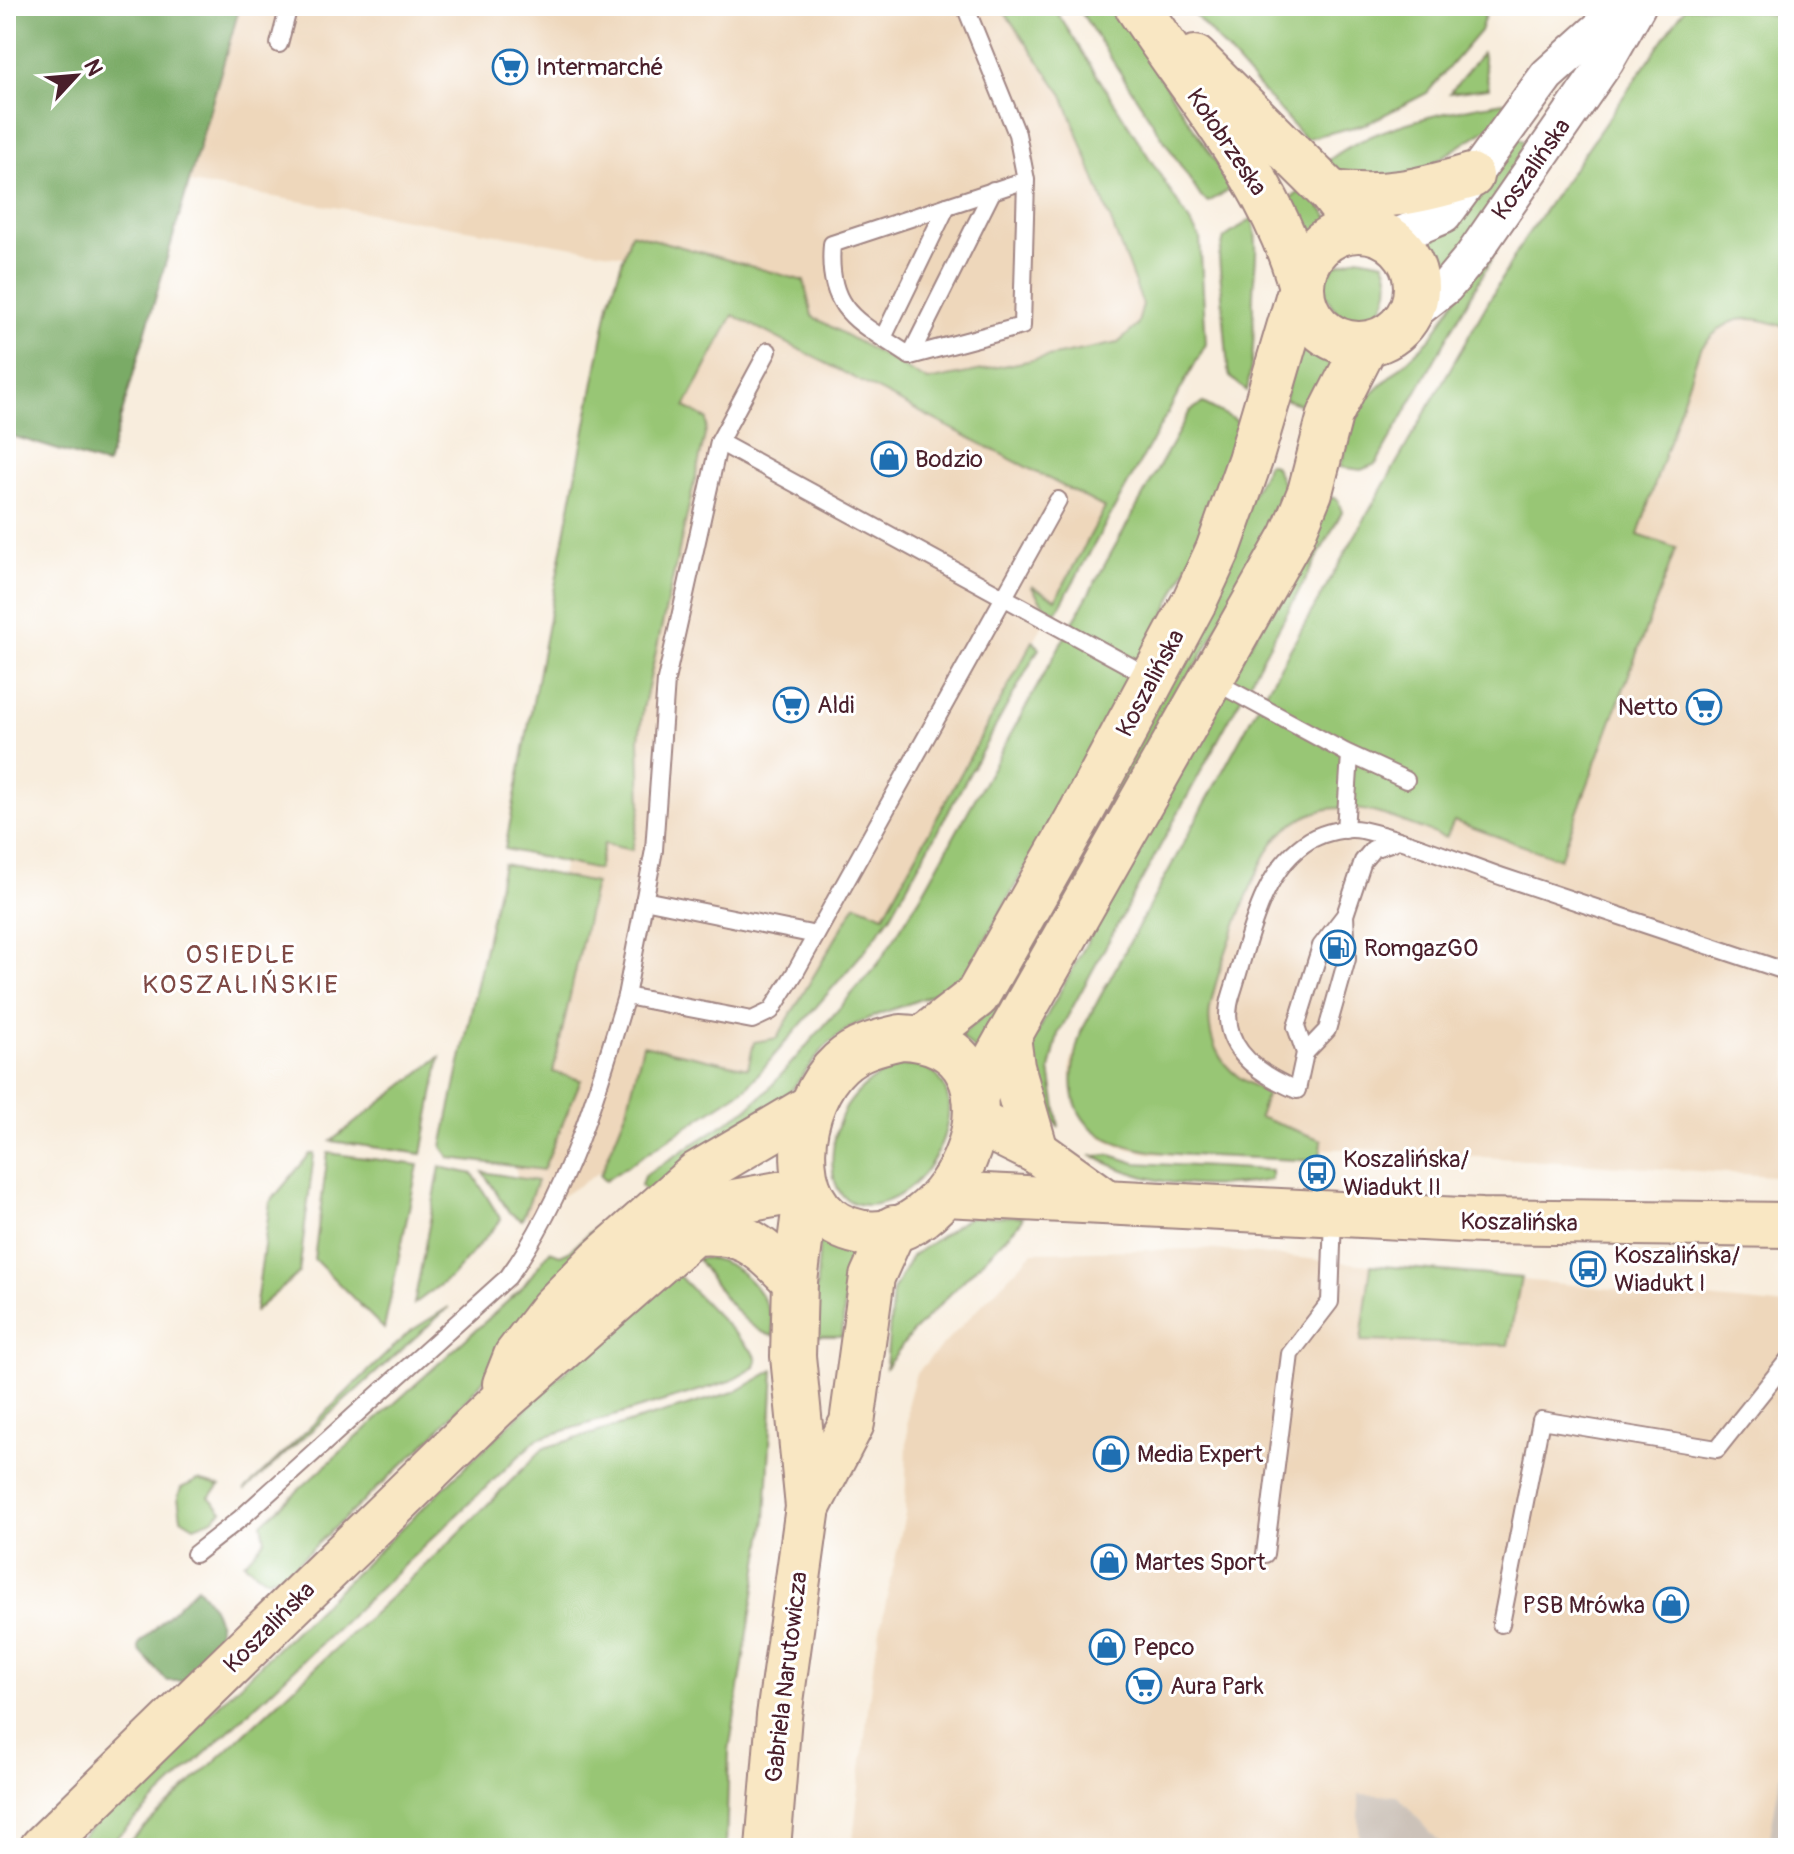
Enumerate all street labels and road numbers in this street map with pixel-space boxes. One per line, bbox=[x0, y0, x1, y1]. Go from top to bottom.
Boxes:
street label: Kołobrzeska bbox=[1180, 83, 1273, 201]
street label: Koszalińska bbox=[1486, 113, 1577, 226]
street label: Koszalińska bbox=[1110, 625, 1191, 742]
street label: Koszalińska bbox=[1460, 1207, 1578, 1238]
street label: Gabriela Narutowicza bbox=[759, 1570, 814, 1784]
street label: Koszalińska bbox=[218, 1576, 321, 1679]

